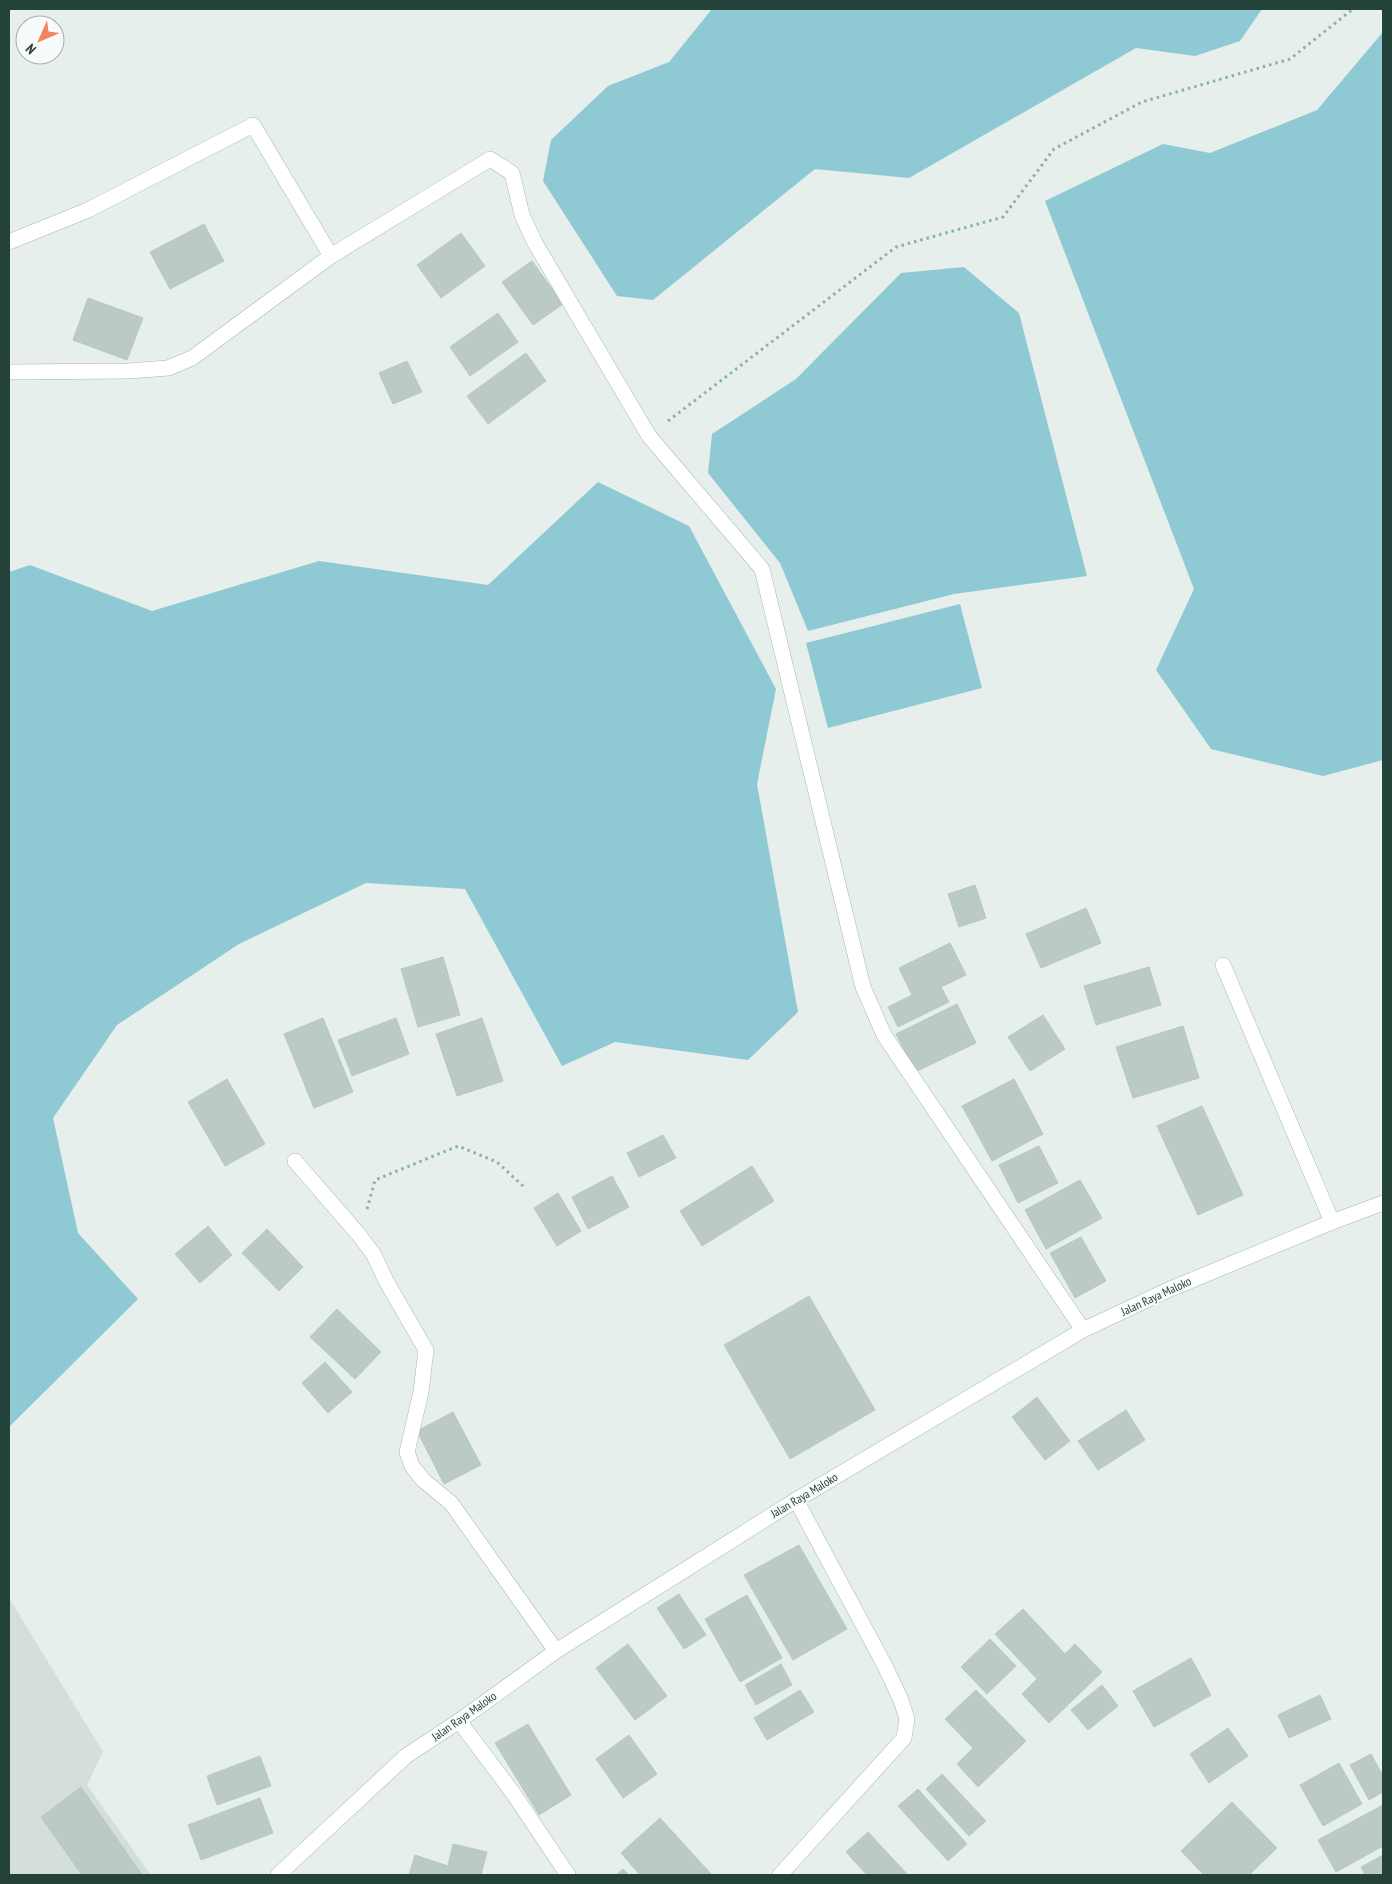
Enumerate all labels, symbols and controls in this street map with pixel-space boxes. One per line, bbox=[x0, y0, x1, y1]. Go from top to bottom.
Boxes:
north arrow bbox=[15, 15, 65, 65]
text: N bbox=[22, 40, 40, 58]
street label: Jalan Raya Maloko bbox=[1118, 1273, 1193, 1319]
street label: Jalan Raya Maloko bbox=[767, 1469, 840, 1521]
street label: Jalan Raya Maloko bbox=[428, 1688, 499, 1744]

